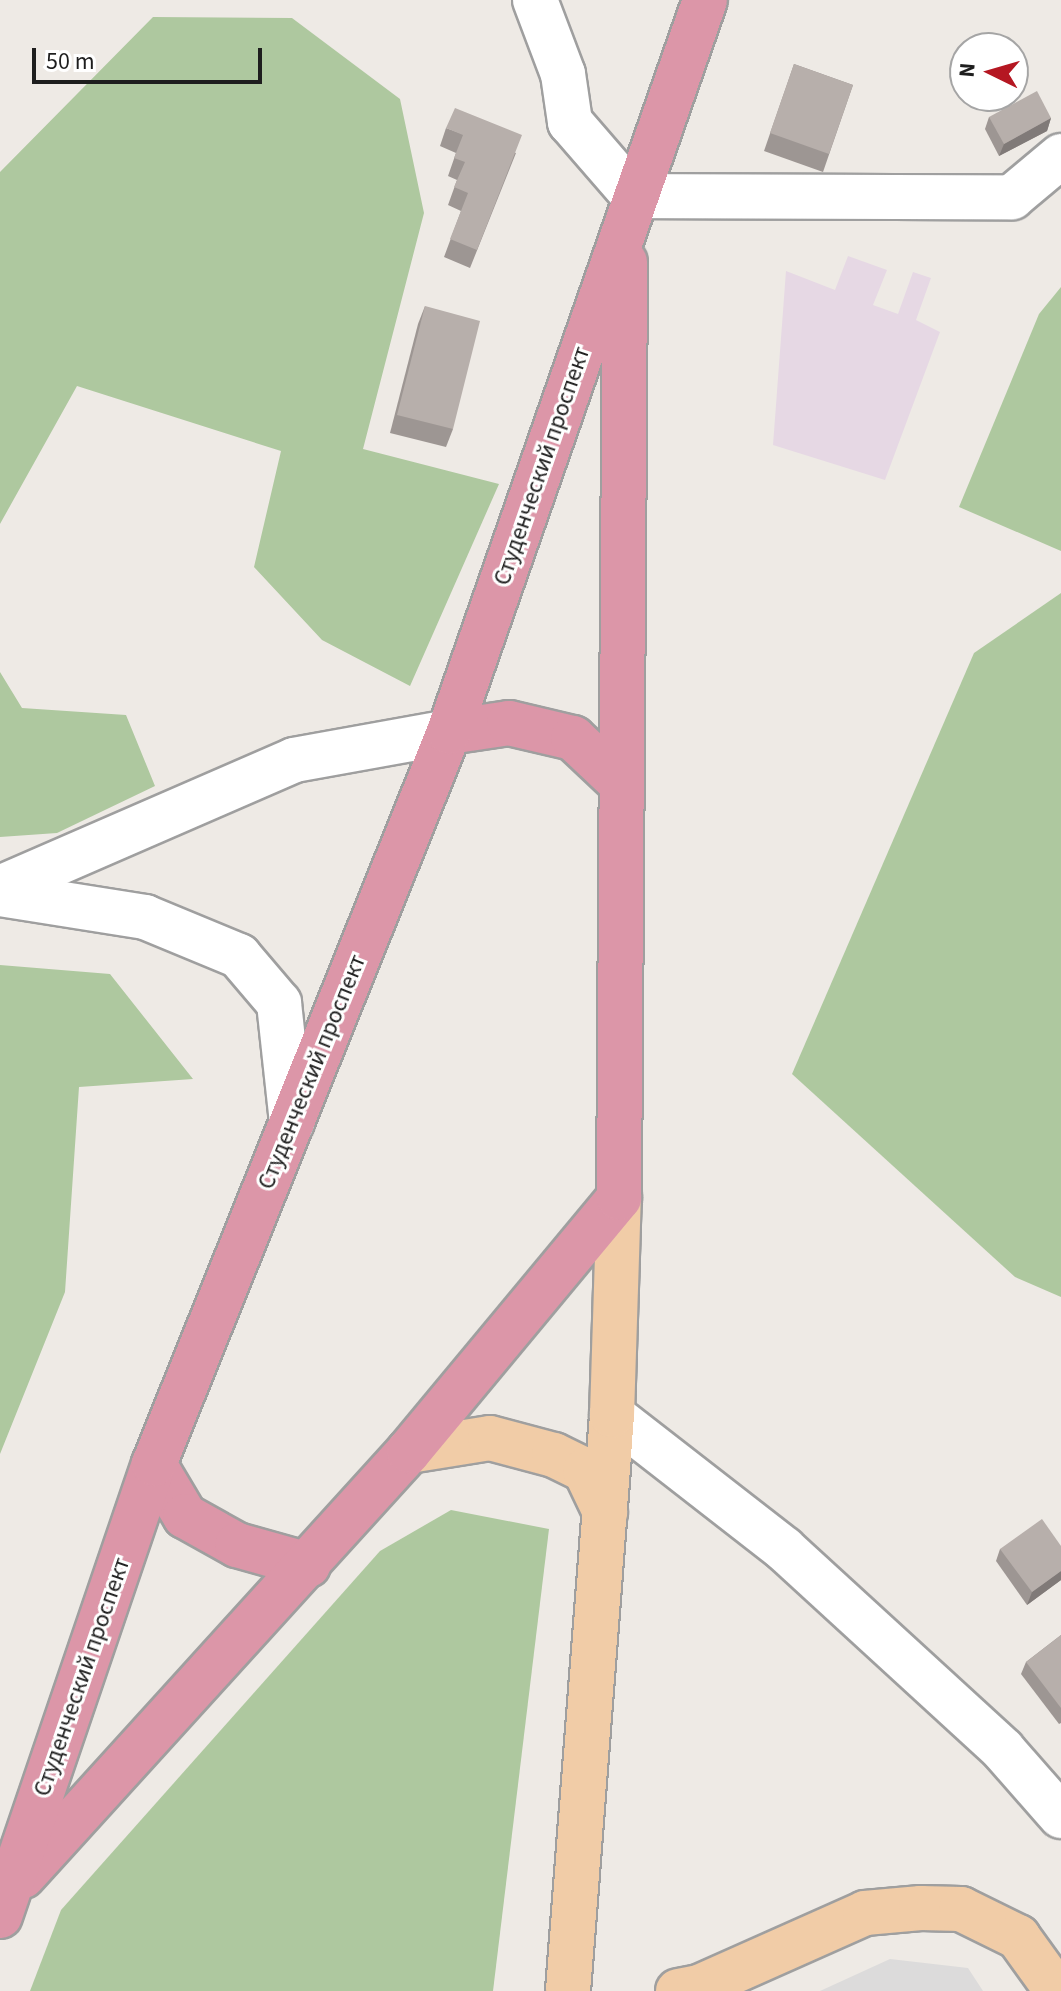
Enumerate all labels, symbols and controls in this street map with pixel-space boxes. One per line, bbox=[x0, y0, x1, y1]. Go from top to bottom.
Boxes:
scale bar bbox=[36, 32, 266, 82]
north arrow bbox=[949, 32, 1029, 112]
text: 50 m bbox=[46, 44, 95, 79]
text: N bbox=[951, 61, 984, 79]
street label: Студенческий проспект bbox=[488, 343, 596, 589]
street label: Студенческий проспект bbox=[252, 950, 372, 1194]
street label: Студенческий проспект bbox=[28, 1554, 136, 1800]

